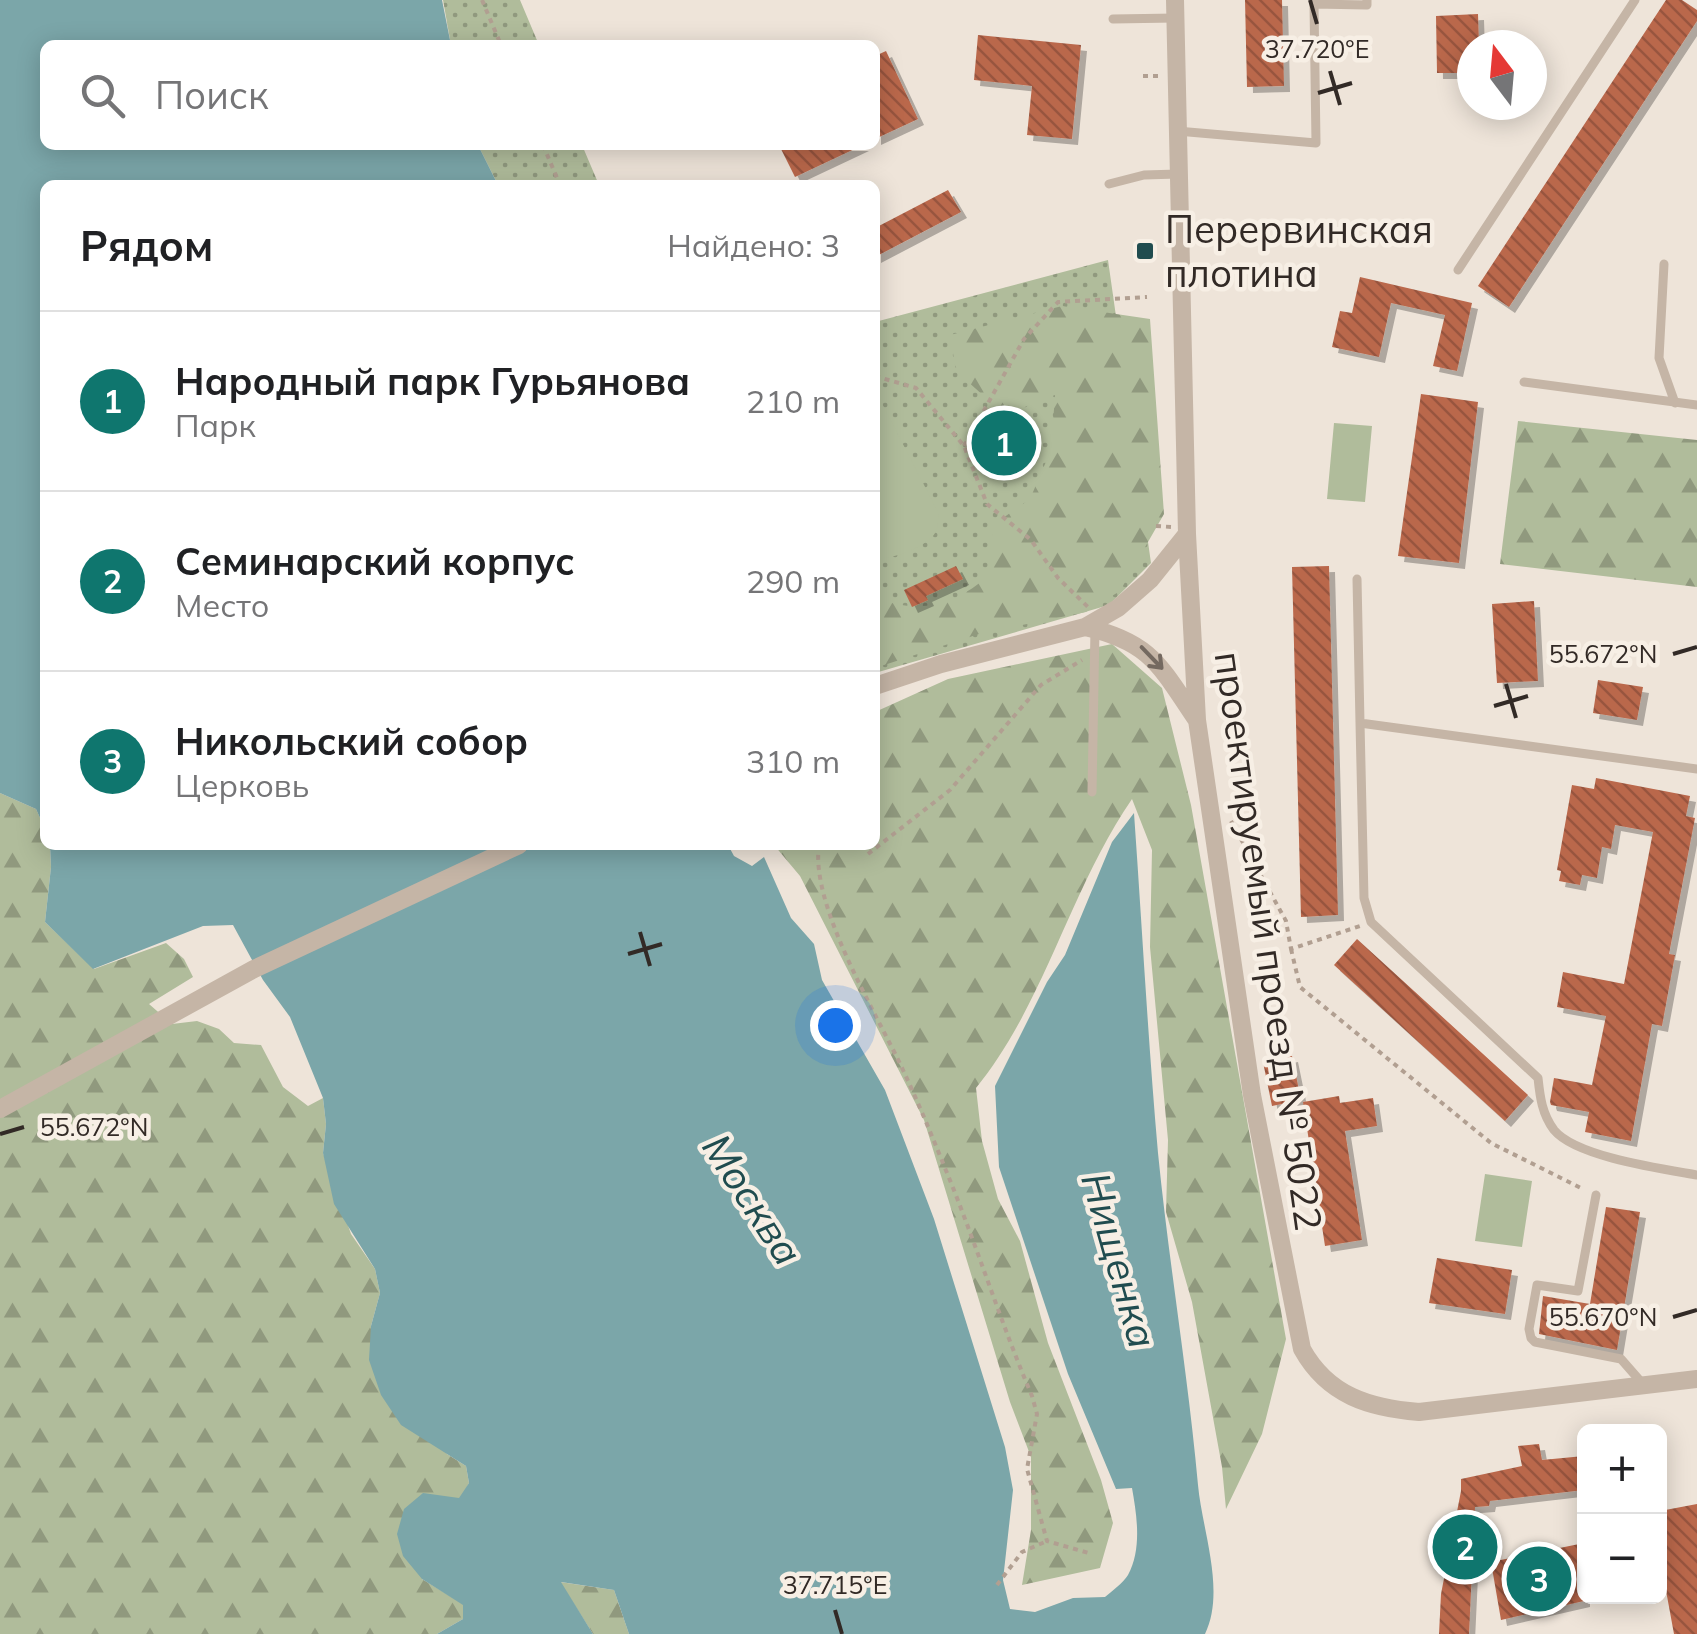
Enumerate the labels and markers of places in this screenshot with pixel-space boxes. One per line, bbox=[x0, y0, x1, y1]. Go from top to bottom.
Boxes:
place label: Перервинская плотина bbox=[1165, 205, 1433, 297]
marker: Перервинская плотина bbox=[1134, 240, 1156, 262]
pin: 1 bbox=[972, 406, 1036, 480]
pin: 2 bbox=[1432, 1510, 1498, 1584]
pin: 3 bbox=[1506, 1542, 1572, 1616]

